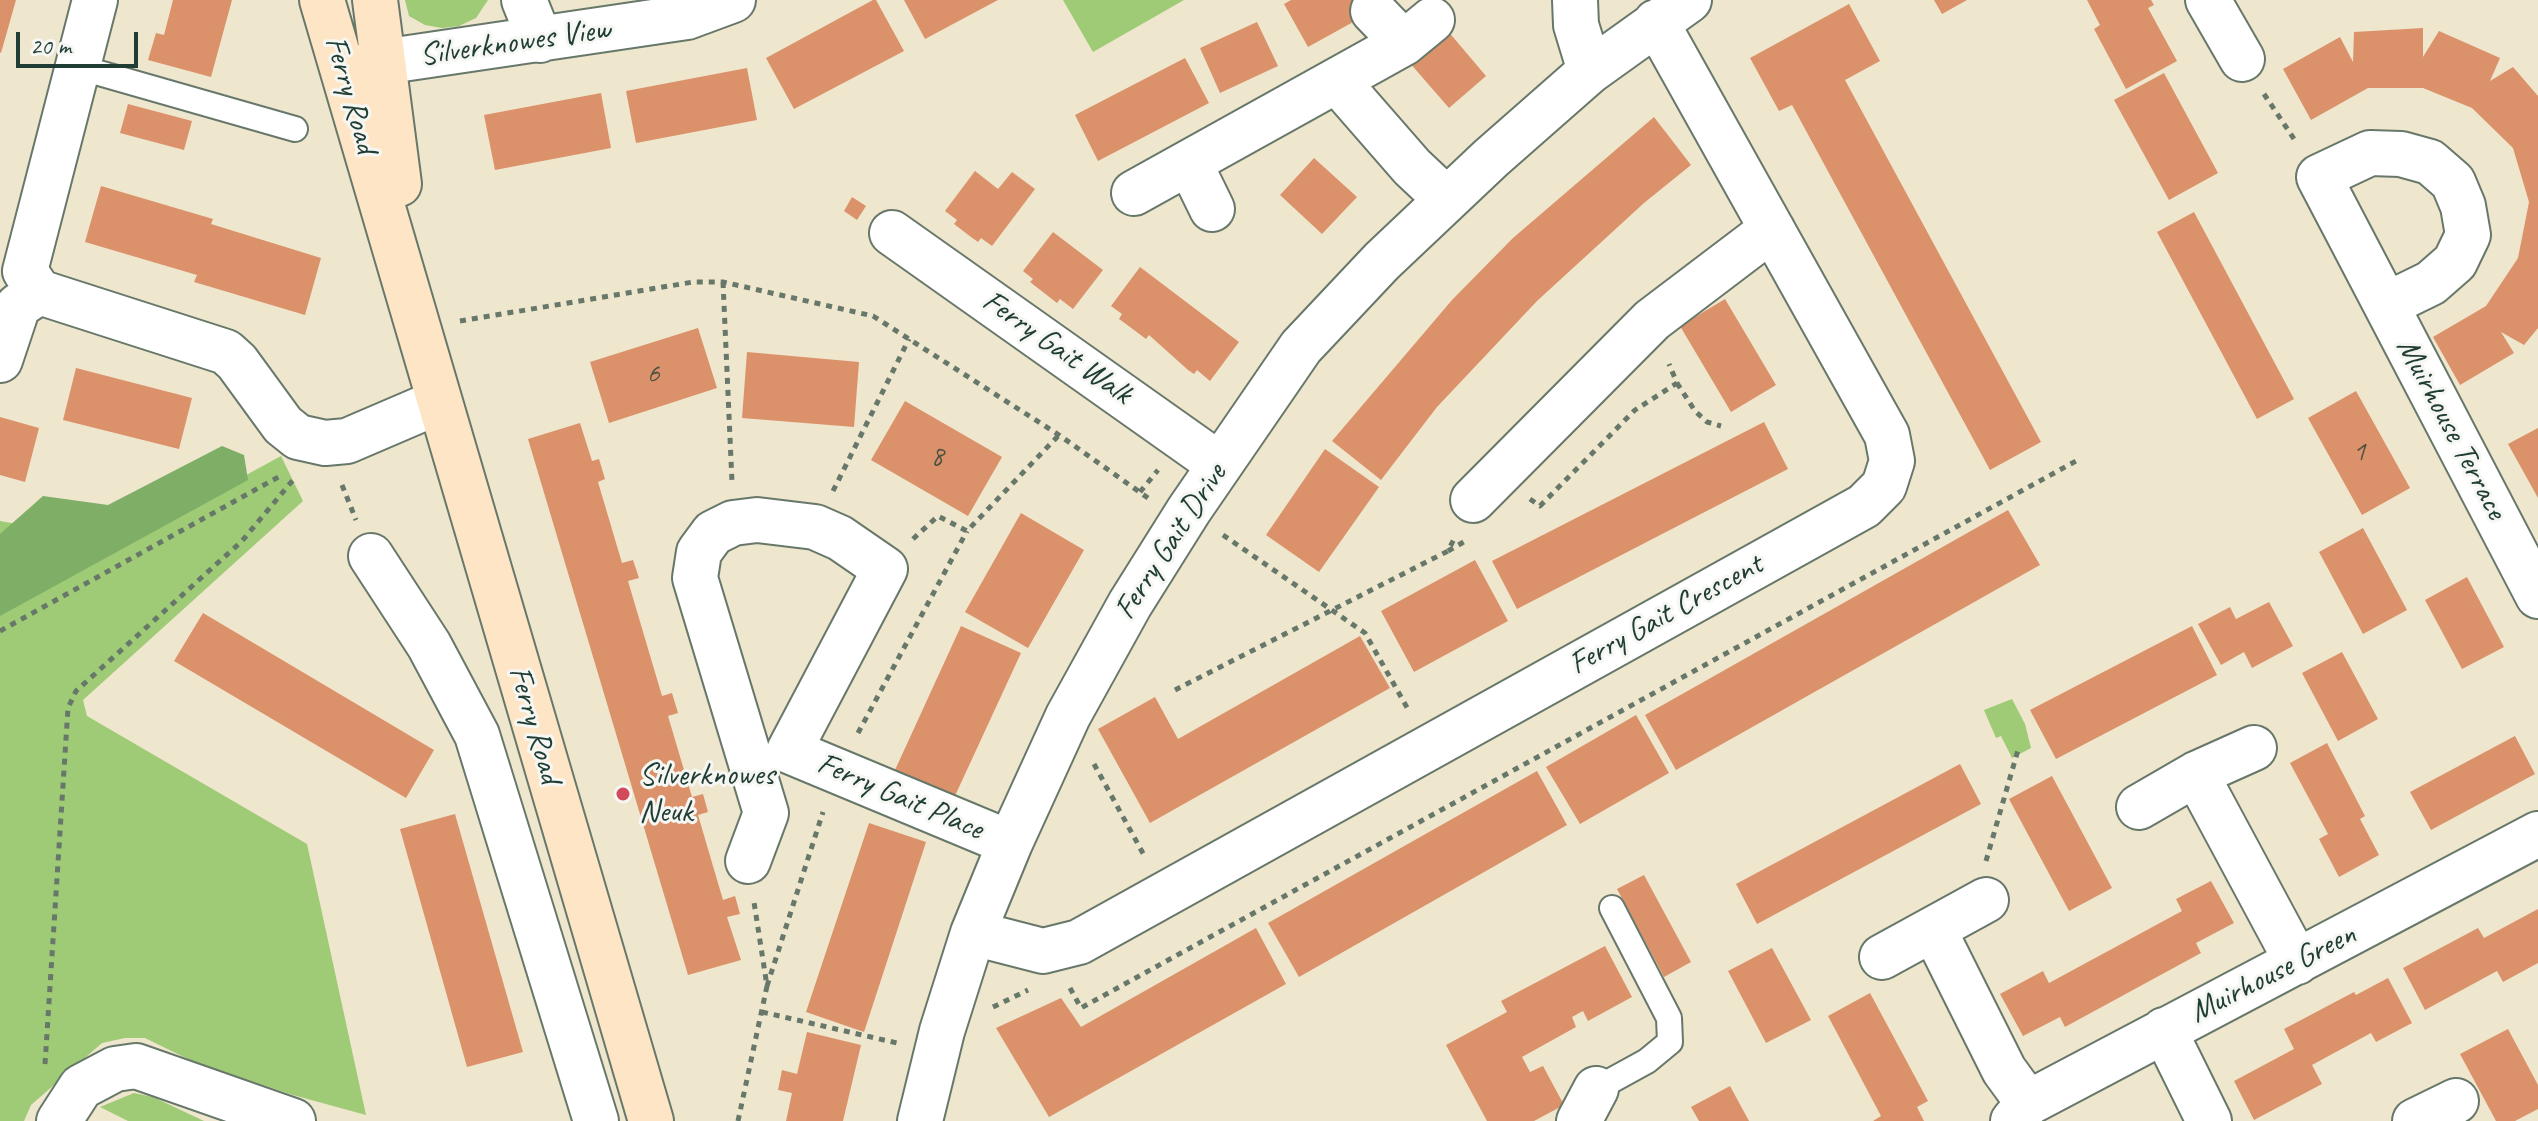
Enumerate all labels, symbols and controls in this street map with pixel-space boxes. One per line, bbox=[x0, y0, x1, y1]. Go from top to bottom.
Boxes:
street label: Silverknowes View bbox=[417, 11, 613, 75]
scale bar bbox=[20, 16, 142, 66]
text: 20 m bbox=[30, 31, 71, 61]
street label: Ferry Road bbox=[315, 32, 385, 158]
street label: Ferry Gait Walk bbox=[975, 282, 1139, 414]
street label: Muirhouse Terrace bbox=[2387, 332, 2515, 526]
house number: 6 bbox=[647, 358, 659, 392]
house number: 1 bbox=[2353, 436, 2365, 470]
house number: 8 bbox=[931, 441, 943, 475]
street label: Ferry Gait Drive bbox=[1107, 457, 1235, 627]
street label: Ferry Gait Crescent bbox=[1563, 546, 1769, 684]
street label: Ferry Road bbox=[499, 662, 569, 788]
street label: Ferry Gait Place bbox=[811, 745, 989, 849]
place label: Silverknowes Neuk bbox=[639, 757, 774, 832]
marker: Silverknowes Neuk bbox=[614, 785, 632, 803]
street label: Muirhouse Green bbox=[2184, 916, 2362, 1032]

